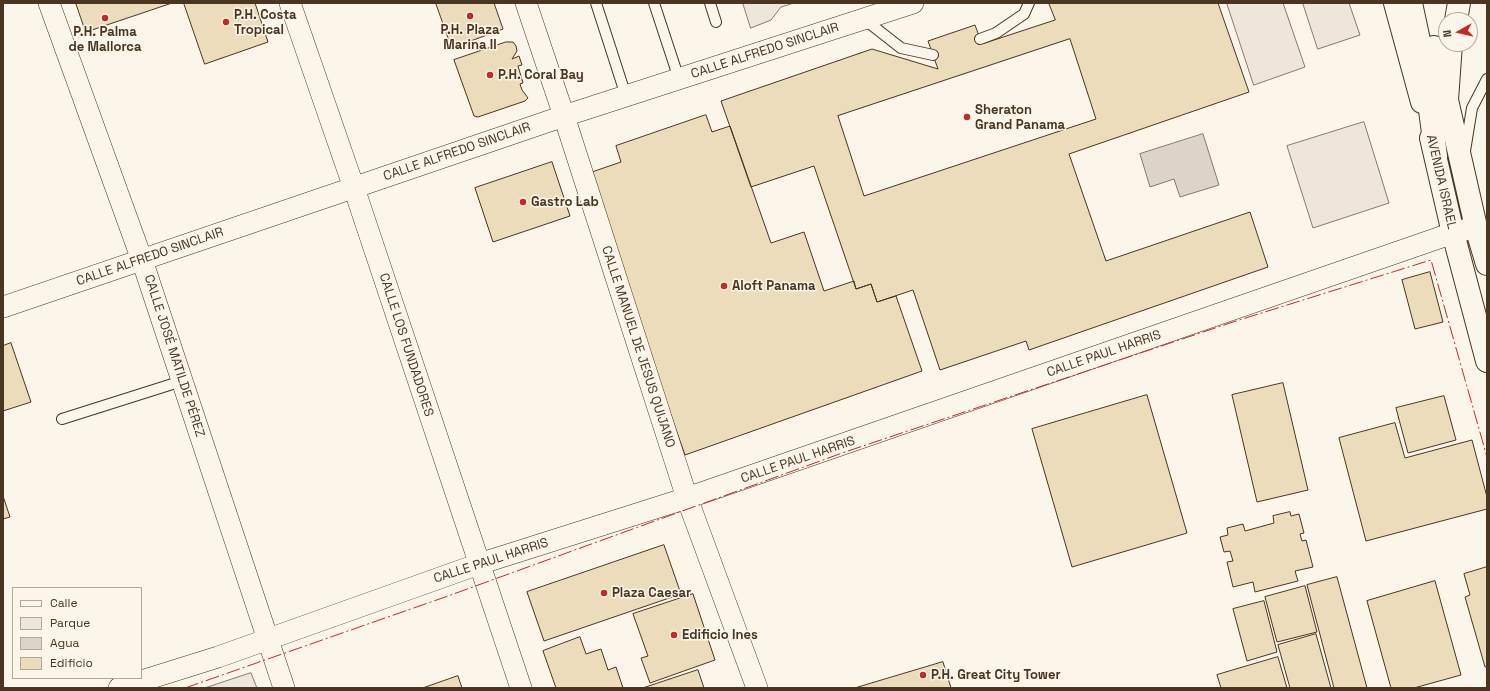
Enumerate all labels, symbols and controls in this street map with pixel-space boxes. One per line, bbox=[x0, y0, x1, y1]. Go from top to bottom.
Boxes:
place label: P.H. Costa Tropical bbox=[234, 7, 297, 38]
marker: P.H. Plaza Marina II bbox=[465, 11, 475, 21]
north arrow bbox=[1438, 12, 1478, 52]
marker: P.H. Palma de Mallorca bbox=[100, 13, 110, 23]
marker: P.H. Costa Tropical bbox=[221, 17, 231, 27]
street label: CALLE ALFREDO SINCLAIR bbox=[689, 20, 841, 82]
place label: P.H. Plaza Marina II bbox=[440, 22, 500, 53]
place label: P.H. Palma de Mallorca bbox=[69, 24, 141, 55]
text: N bbox=[1440, 29, 1455, 38]
place label: P.H. Coral Bay bbox=[498, 67, 584, 83]
marker: P.H. Coral Bay bbox=[485, 70, 495, 80]
place label: Sheraton Grand Panama bbox=[975, 102, 1065, 133]
marker: Sheraton Grand Panama bbox=[962, 112, 972, 122]
street label: CALLE ALFREDO SINCLAIR bbox=[381, 119, 533, 185]
street label: AVENIDA ISRAEL bbox=[1423, 133, 1459, 231]
place label: Gastro Lab bbox=[531, 194, 599, 210]
marker: Gastro Lab bbox=[518, 197, 528, 207]
street label: CALLE ALFREDO SINCLAIR bbox=[74, 224, 226, 290]
street label: CALLE MANUEL DE JESUS QUIJANO bbox=[598, 244, 678, 450]
street label: CALLE LOS FUNDADORES bbox=[375, 271, 437, 419]
street label: CALLE JOSÉ MATILDE PÉREZ bbox=[140, 273, 208, 439]
place label: Aloft Panama bbox=[732, 278, 816, 294]
marker: Aloft Panama bbox=[719, 281, 729, 291]
street label: CALLE PAUL HARRIS bbox=[1045, 327, 1163, 381]
street label: CALLE PAUL HARRIS bbox=[739, 433, 857, 487]
street label: CALLE PAUL HARRIS bbox=[432, 535, 550, 587]
place label: Plaza Caesar bbox=[612, 585, 691, 601]
legend bbox=[12, 587, 142, 679]
marker: Plaza Caesar bbox=[599, 588, 609, 598]
text: Calle bbox=[50, 595, 78, 611]
text: Parque bbox=[50, 615, 90, 631]
place label: Edificio Ines bbox=[682, 627, 758, 643]
marker: Edificio Ines bbox=[669, 630, 679, 640]
text: Agua bbox=[50, 635, 80, 651]
text: Edificio bbox=[50, 655, 93, 671]
place label: P.H. Great City Tower bbox=[931, 667, 1061, 683]
marker: P.H. Great City Tower bbox=[918, 670, 928, 680]

